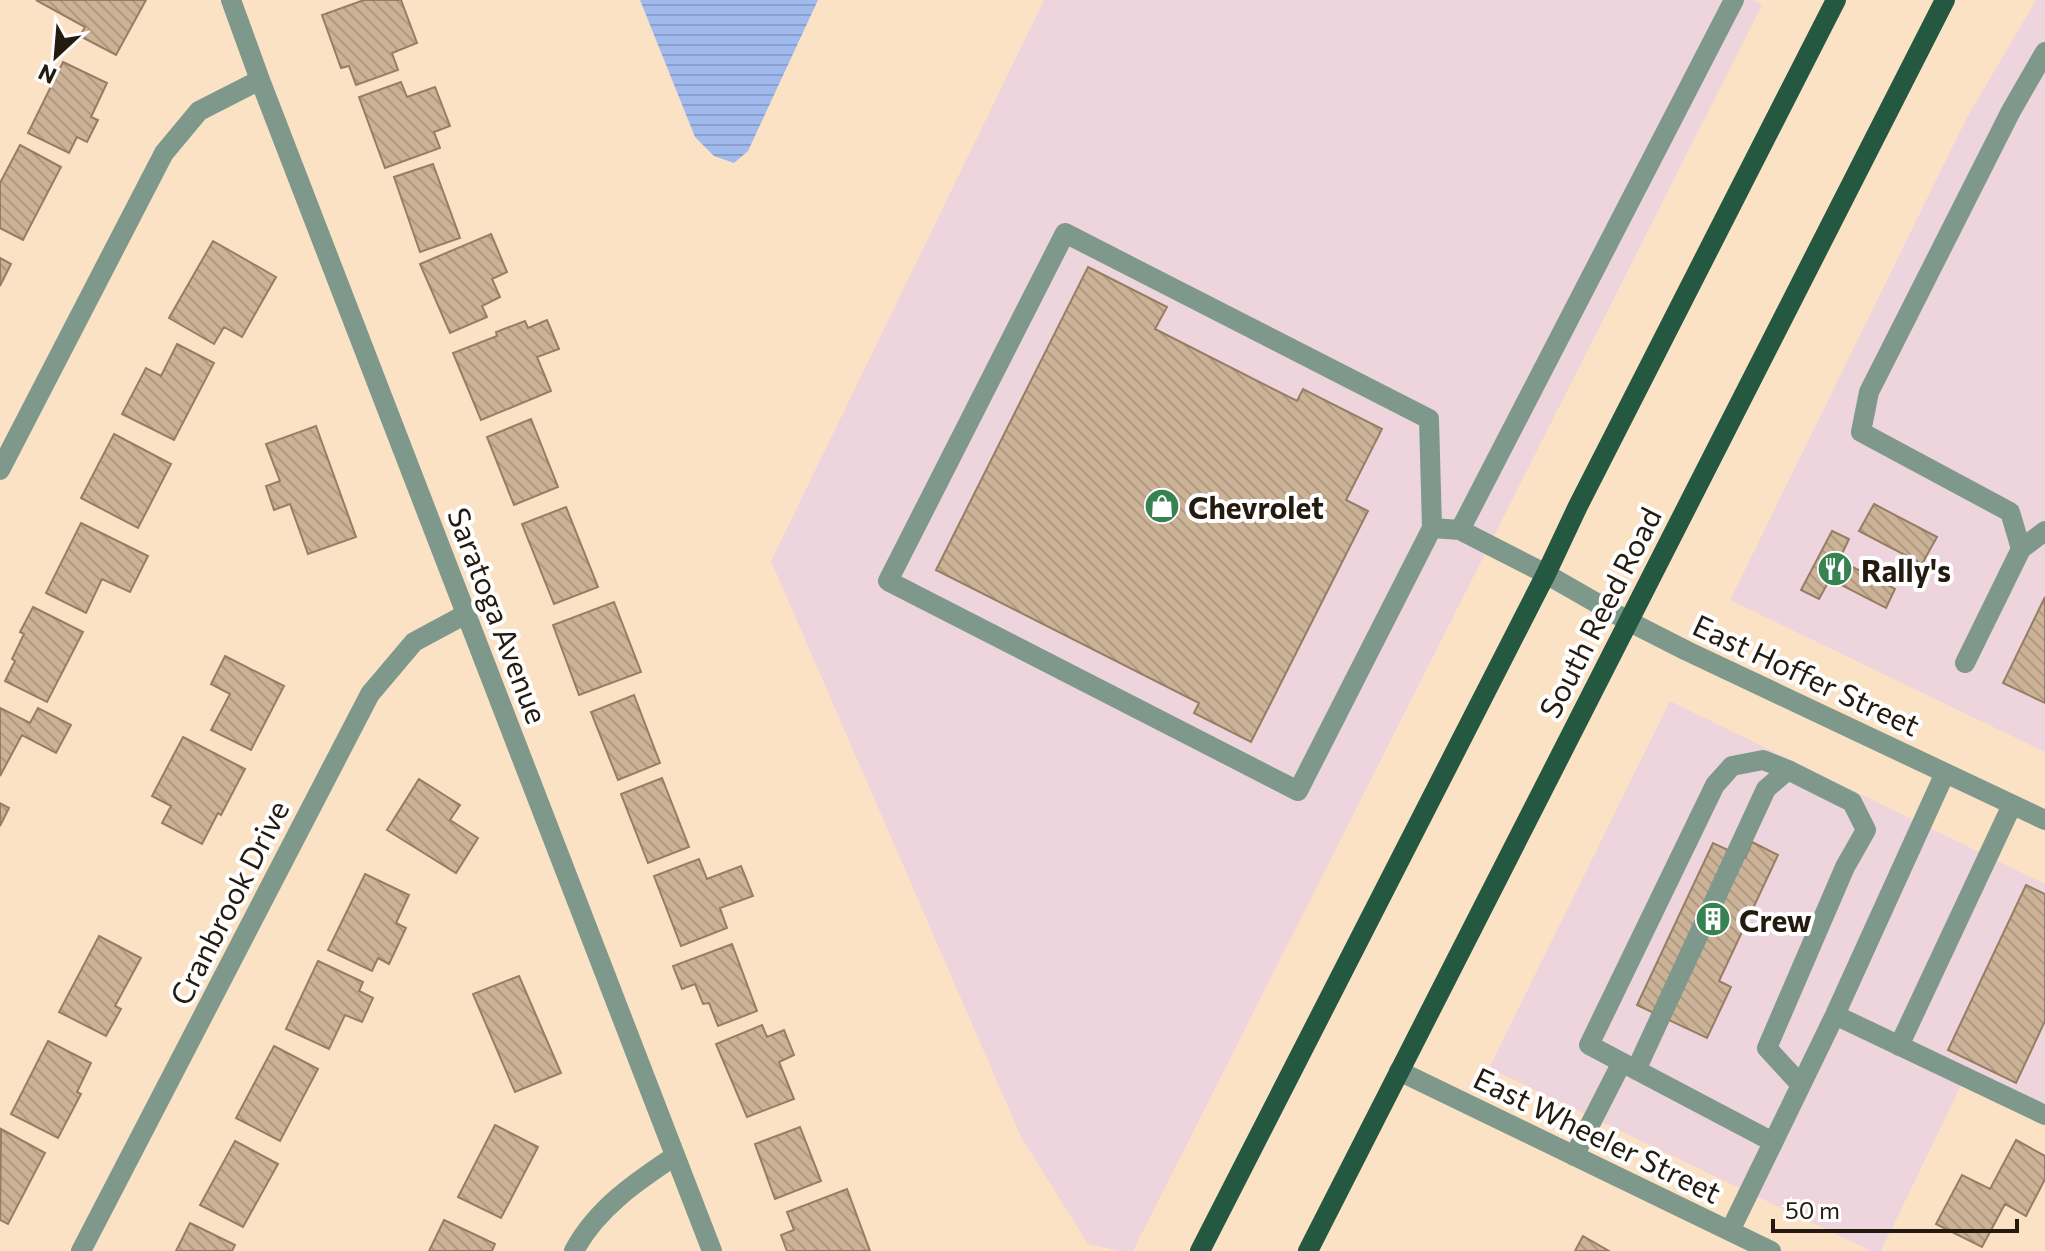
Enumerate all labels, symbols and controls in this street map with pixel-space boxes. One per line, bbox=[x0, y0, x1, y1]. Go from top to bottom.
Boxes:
north arrow bbox=[16, 16, 96, 96]
text: N bbox=[34, 59, 60, 90]
shop icon: Chevrolet bbox=[1143, 487, 1181, 525]
place label: Chevrolet bbox=[1188, 488, 1324, 525]
street label: South Reed Road bbox=[1530, 501, 1668, 723]
street label: Saratoga Avenue bbox=[441, 502, 557, 728]
restaurant icon: Rally's bbox=[1816, 550, 1854, 588]
place label: Rally's bbox=[1861, 551, 1951, 588]
street label: East Hoffer Street bbox=[1688, 605, 1926, 743]
street label: Cranbrook Drive bbox=[161, 794, 295, 1010]
building icon: Crew bbox=[1694, 900, 1732, 938]
place label: Crew bbox=[1739, 901, 1812, 938]
street label: East Wheeler Street bbox=[1468, 1058, 1728, 1210]
scale bar bbox=[1773, 1183, 2017, 1233]
text: 50 m bbox=[1785, 1195, 1840, 1224]

